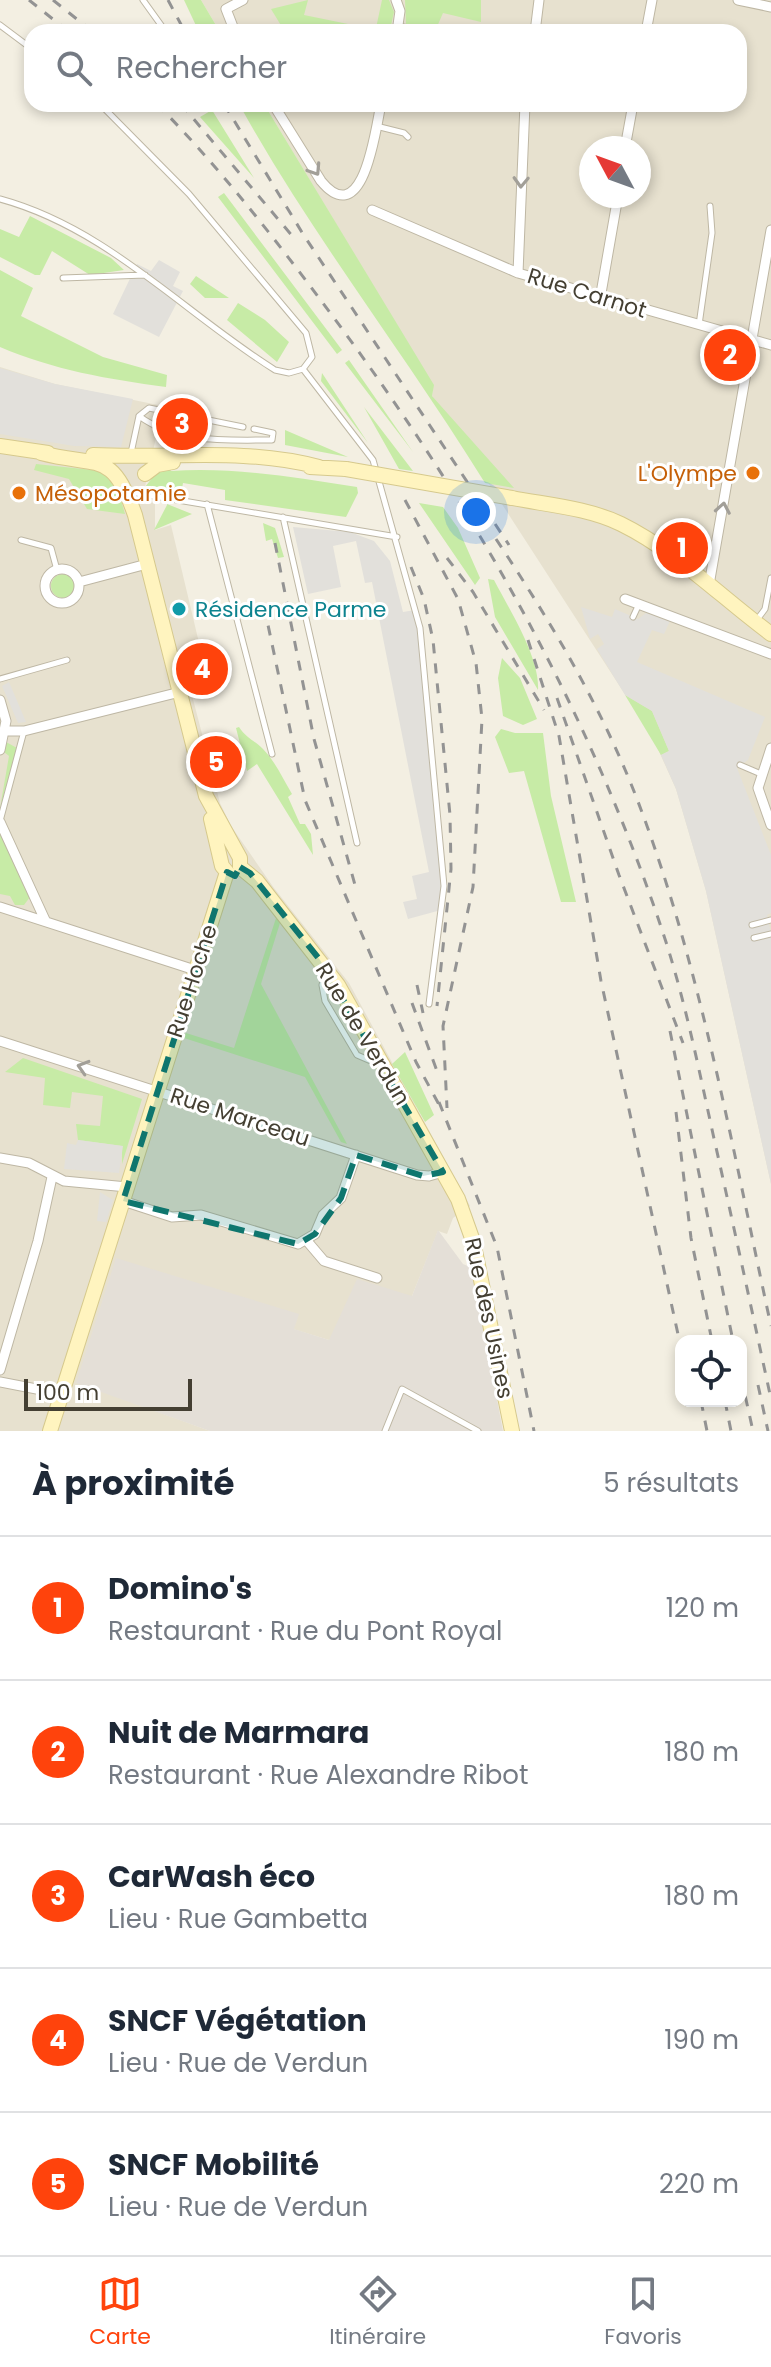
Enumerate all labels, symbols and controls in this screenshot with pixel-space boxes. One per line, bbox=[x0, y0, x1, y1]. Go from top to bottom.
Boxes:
search box bbox=[24, 24, 747, 112]
icon: search bbox=[52, 46, 96, 90]
text: Rechercher bbox=[116, 46, 287, 89]
north arrow bbox=[579, 136, 651, 208]
one-way arrow bbox=[305, 161, 320, 176]
one-way arrow bbox=[513, 176, 530, 189]
street label: Rue Carnot bbox=[524, 260, 650, 326]
pin: 2 bbox=[704, 325, 756, 385]
pin: 3 bbox=[156, 394, 208, 454]
place label: L'Olympe bbox=[638, 458, 737, 489]
marker: L'Olympe bbox=[744, 464, 762, 482]
place label: Mésopotamie bbox=[35, 478, 187, 509]
marker: Mésopotamie bbox=[10, 484, 28, 502]
your location bbox=[456, 492, 496, 532]
one-way arrow bbox=[713, 502, 730, 515]
pin: 1 bbox=[656, 518, 708, 578]
place label: Résidence Parme bbox=[195, 594, 387, 625]
marker: Résidence Parme bbox=[170, 600, 188, 618]
pin: 4 bbox=[176, 639, 228, 699]
pin: 5 bbox=[190, 732, 242, 792]
street label: Rue Hoche bbox=[159, 920, 225, 1042]
street label: Rue de Verdun bbox=[308, 957, 418, 1111]
one-way arrow bbox=[76, 1060, 90, 1076]
street label: Rue Marceau bbox=[166, 1080, 314, 1154]
street label: Rue des Usines bbox=[457, 1235, 521, 1401]
map controls bbox=[675, 1335, 747, 1407]
button: locate bbox=[675, 1335, 747, 1407]
scale bar bbox=[24, 1375, 192, 1411]
text: 100 m bbox=[36, 1377, 99, 1408]
text: À proximité bbox=[32, 1459, 234, 1507]
text: 5 résultats bbox=[603, 1465, 739, 1501]
text: Domino's bbox=[108, 1567, 252, 1610]
text: 1 bbox=[53, 1590, 63, 1626]
text: 120 m bbox=[666, 1590, 739, 1626]
text: Restaurant · Rue du Pont Royal bbox=[108, 1613, 502, 1649]
text: Nuit de Marmara bbox=[108, 1711, 369, 1754]
text: 2 bbox=[51, 1734, 65, 1770]
text: 180 m bbox=[664, 1734, 739, 1770]
text: Restaurant · Rue Alexandre Ribot bbox=[108, 1757, 528, 1793]
text: CarWash éco bbox=[108, 1855, 315, 1898]
text: 3 bbox=[50, 1878, 66, 1914]
text: 180 m bbox=[664, 1878, 739, 1914]
text: Lieu · Rue Gambetta bbox=[108, 1901, 368, 1937]
text: SNCF Végétation bbox=[108, 1999, 367, 2042]
text: 4 bbox=[49, 2022, 67, 2058]
text: 190 m bbox=[664, 2022, 739, 2058]
text: Lieu · Rue de Verdun bbox=[108, 2045, 368, 2081]
text: SNCF Mobilité bbox=[108, 2143, 319, 2186]
text: 5 bbox=[50, 2166, 66, 2202]
text: 220 m bbox=[659, 2166, 739, 2202]
text: Lieu · Rue de Verdun bbox=[108, 2189, 368, 2225]
tab: Carte bbox=[89, 2272, 151, 2353]
tab: Itinéraire bbox=[329, 2272, 426, 2353]
tab: Favoris bbox=[604, 2272, 682, 2353]

